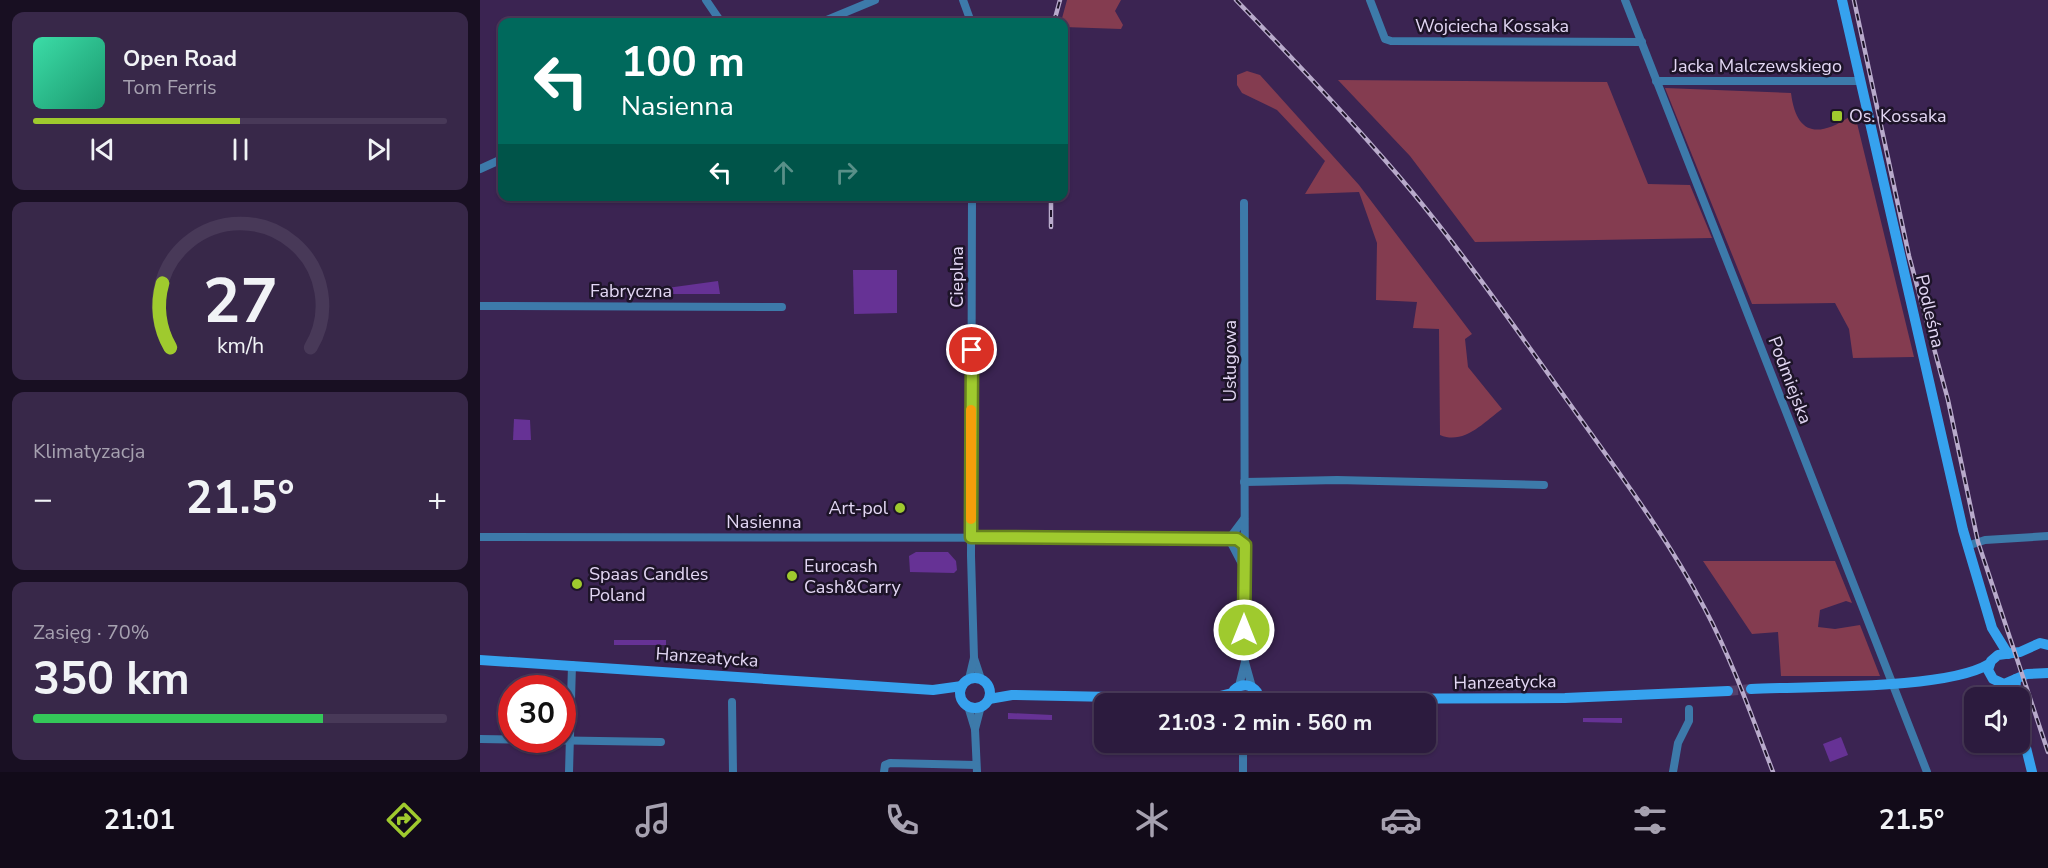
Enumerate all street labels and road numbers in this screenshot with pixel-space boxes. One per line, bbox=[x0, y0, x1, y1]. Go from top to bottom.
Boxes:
street label: Wojciecha Kossaka bbox=[1415, 14, 1569, 38]
street label: Jacka Malczewskiego bbox=[1671, 54, 1842, 78]
street label: Cieplna bbox=[945, 246, 969, 308]
street label: Podleśna bbox=[1910, 272, 1950, 350]
street label: Fabryczna bbox=[590, 279, 672, 303]
street label: Usługowa bbox=[1218, 320, 1242, 402]
street label: Podmiejska bbox=[1762, 333, 1818, 427]
street label: Nasienna bbox=[726, 510, 802, 534]
street label: Hanzeatycka bbox=[655, 641, 759, 673]
street label: Hanzeatycka bbox=[1453, 669, 1557, 695]

